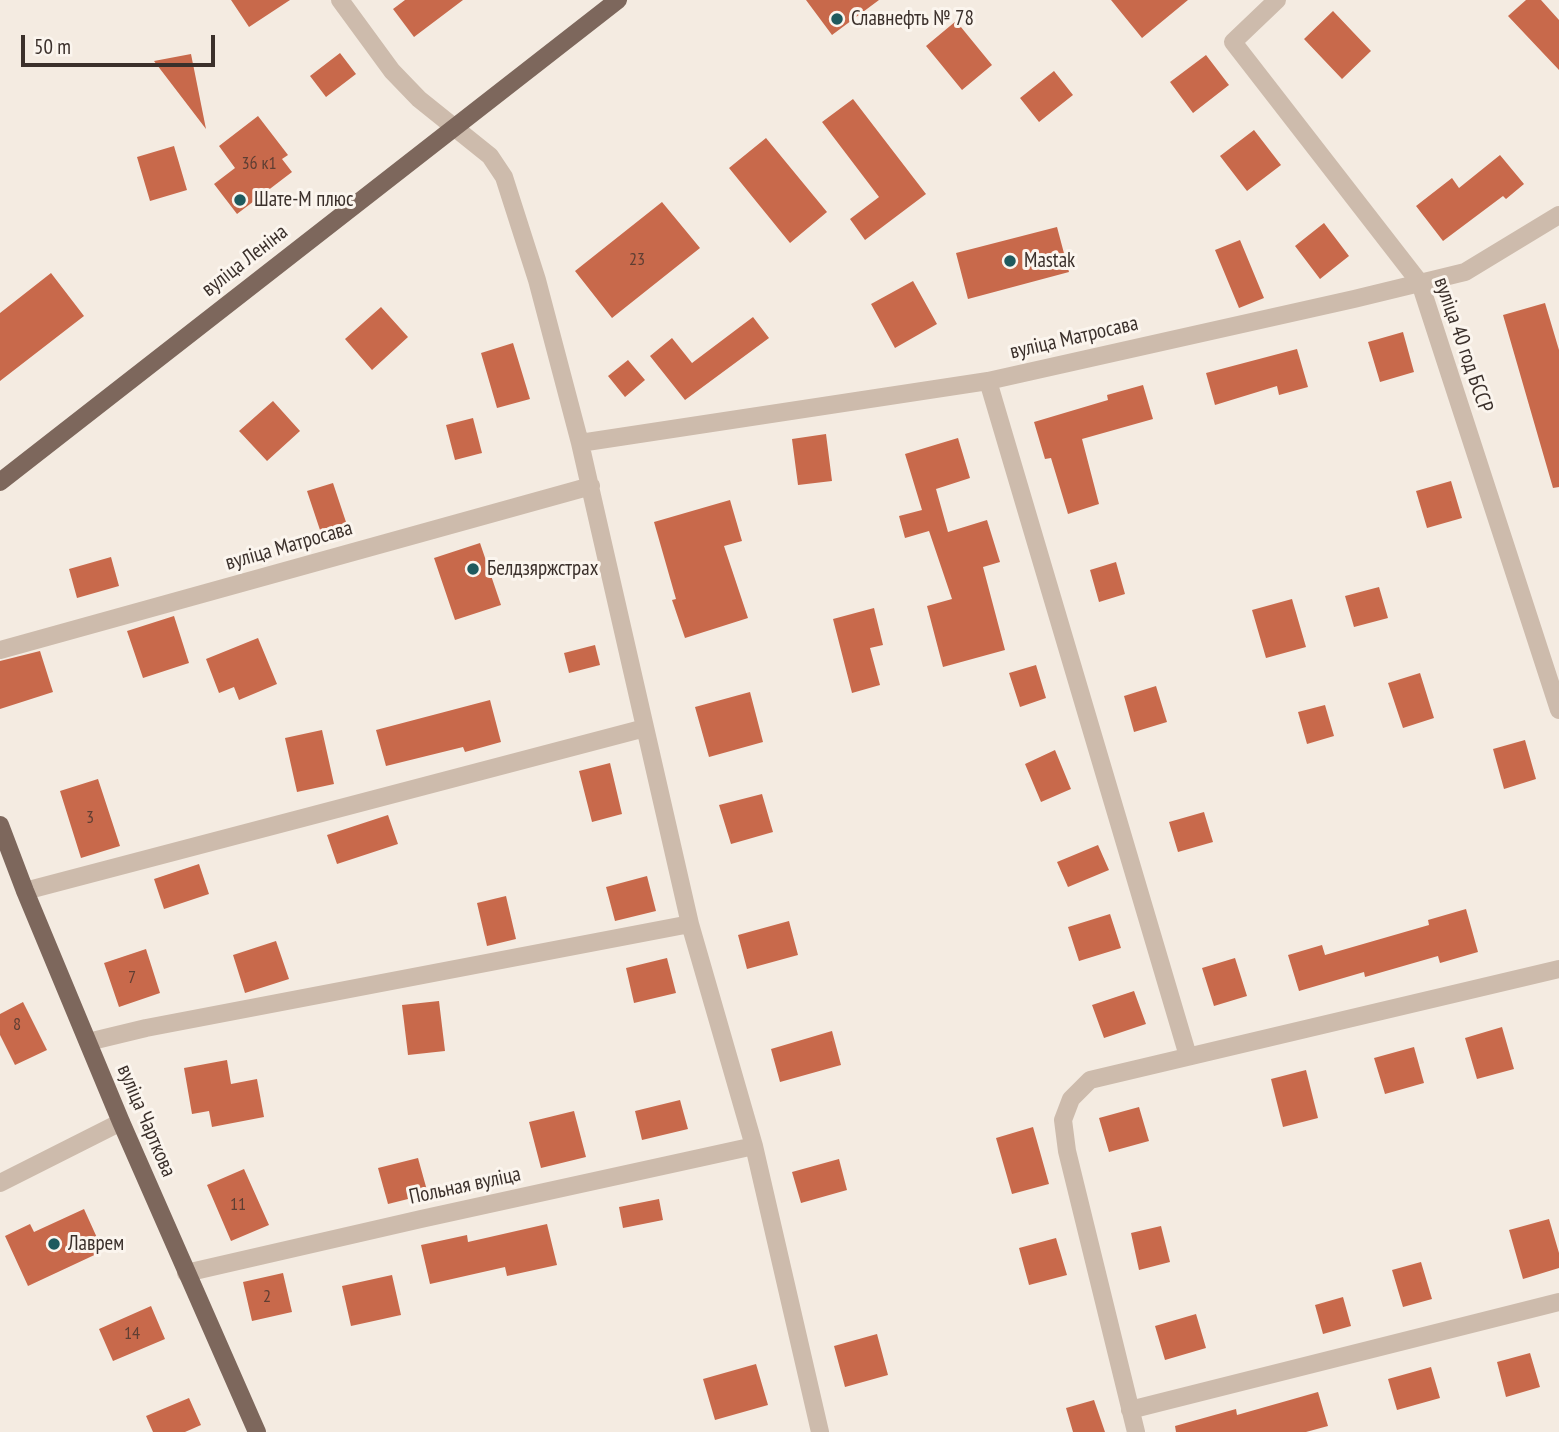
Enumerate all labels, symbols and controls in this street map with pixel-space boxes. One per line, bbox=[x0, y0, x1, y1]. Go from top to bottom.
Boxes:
place label: Славнефть № 78 bbox=[851, 6, 974, 32]
marker: Славнефть № 78 bbox=[829, 11, 845, 27]
scale bar bbox=[24, 21, 219, 65]
text: 50 m bbox=[34, 33, 71, 60]
house number: 36 к1 bbox=[241, 153, 277, 175]
place label: Шате-М плюс bbox=[254, 187, 353, 213]
marker: Шате-М плюс bbox=[232, 192, 248, 208]
street label: вуліца Леніна bbox=[197, 220, 293, 302]
place label: Mastak bbox=[1024, 248, 1075, 274]
house number: 23 bbox=[629, 249, 645, 271]
marker: Mastak bbox=[1002, 253, 1018, 269]
street label: вуліца 40 год БССР bbox=[1428, 274, 1498, 416]
street label: вуліца Матросава bbox=[1007, 311, 1141, 365]
street label: вуліца Матросава bbox=[223, 516, 355, 576]
place label: Белдзяржстрах bbox=[487, 556, 598, 582]
marker: Белдзяржстрах bbox=[465, 561, 481, 577]
house number: 3 bbox=[86, 807, 94, 829]
house number: 7 bbox=[128, 967, 136, 989]
house number: 8 bbox=[13, 1014, 21, 1036]
street label: вуліца Чарткова bbox=[111, 1061, 181, 1181]
street label: Польная вуліца bbox=[407, 1162, 523, 1210]
house number: 11 bbox=[230, 1194, 246, 1216]
place label: Лаврем bbox=[68, 1231, 124, 1257]
marker: Лаврем bbox=[46, 1236, 62, 1252]
house number: 2 bbox=[263, 1286, 271, 1308]
house number: 14 bbox=[124, 1323, 140, 1345]

